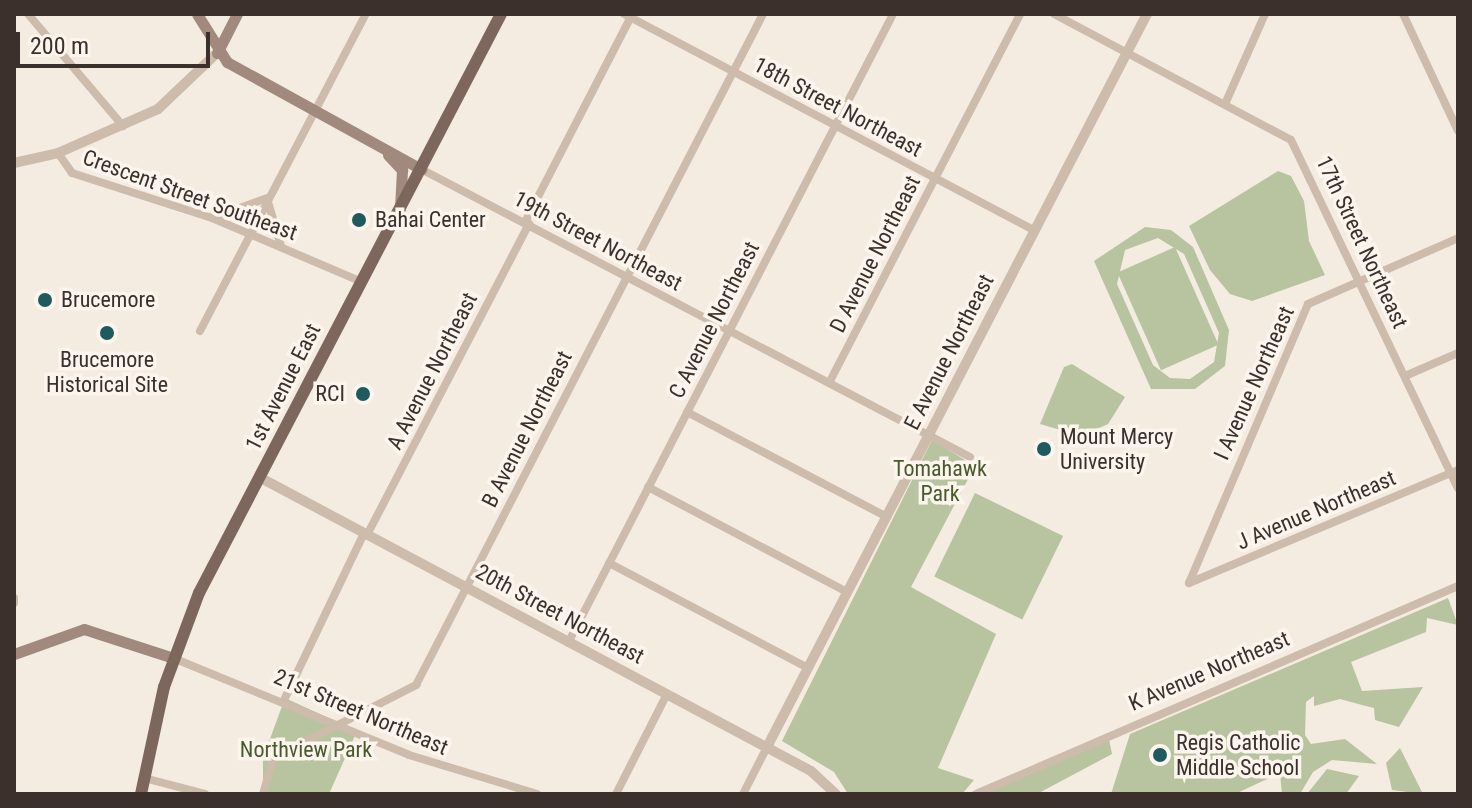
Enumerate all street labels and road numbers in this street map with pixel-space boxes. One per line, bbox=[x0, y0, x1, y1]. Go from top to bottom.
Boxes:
street label: 18th Street Northeast bbox=[749, 51, 927, 163]
street label: Crescent Street Southeast bbox=[79, 144, 301, 246]
street label: 17th Street Northeast bbox=[1311, 152, 1413, 332]
street label: D Avenue Northeast bbox=[824, 171, 926, 337]
street label: 19th Street Northeast bbox=[509, 185, 687, 297]
street label: C Avenue Northeast bbox=[663, 237, 765, 403]
street label: E Avenue Northeast bbox=[898, 270, 1000, 434]
street label: A Avenue Northeast bbox=[381, 288, 483, 454]
street label: I Avenue Northeast bbox=[1208, 302, 1300, 464]
street label: 1st Avenue East bbox=[240, 319, 326, 455]
street label: B Avenue Northeast bbox=[476, 346, 578, 512]
street label: J Avenue Northeast bbox=[1232, 465, 1400, 555]
street label: 20th Street Northeast bbox=[471, 558, 649, 670]
street label: K Avenue Northeast bbox=[1125, 625, 1293, 717]
street label: 21st Street Northeast bbox=[270, 663, 452, 761]

